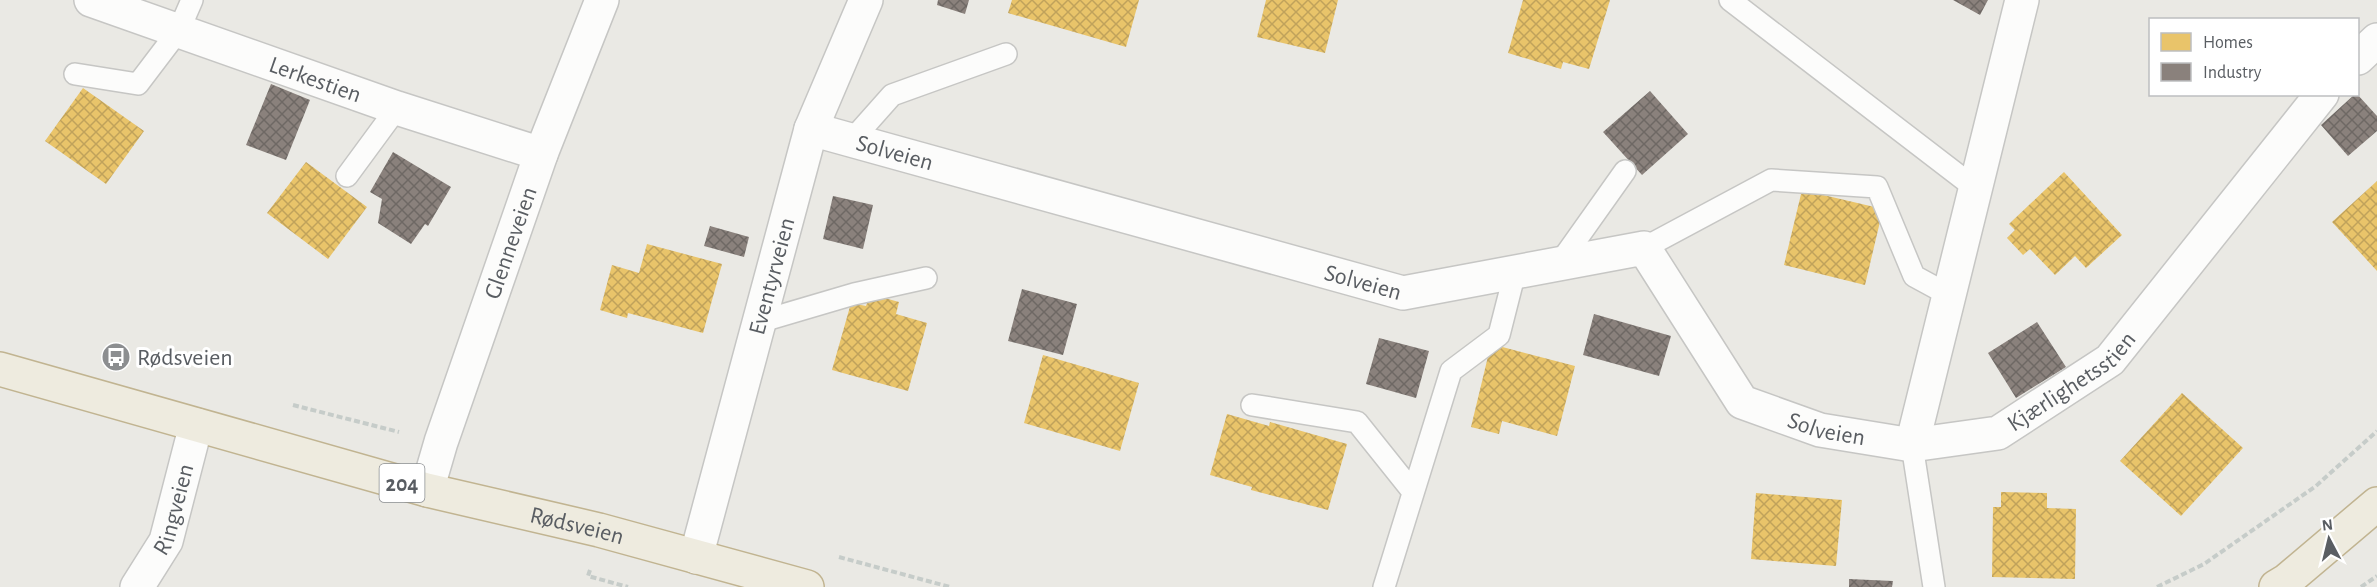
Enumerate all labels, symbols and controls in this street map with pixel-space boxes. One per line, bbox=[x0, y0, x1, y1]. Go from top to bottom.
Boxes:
legend bbox=[2149, 18, 2359, 96]
text: Homes bbox=[2203, 34, 2253, 52]
street label: Lerkestien bbox=[266, 53, 364, 107]
text: Industry bbox=[2203, 64, 2262, 82]
street label: Solveien bbox=[853, 131, 936, 175]
street label: Glenneveien bbox=[481, 184, 542, 302]
street label: Eventyrveien bbox=[745, 215, 800, 337]
street label: Solveien bbox=[1322, 261, 1404, 305]
street label: Kjærlighetsstien bbox=[2003, 327, 2141, 436]
bus stop icon: Rødsveien bbox=[100, 341, 132, 373]
place label: Rødsveien bbox=[137, 346, 233, 370]
street label: Solveien bbox=[1784, 408, 1867, 450]
street label: Ringveien bbox=[149, 461, 198, 560]
road number: 204 bbox=[380, 464, 424, 502]
street label: Rødsveien bbox=[528, 503, 626, 549]
north arrow bbox=[2299, 509, 2359, 569]
text: N bbox=[2321, 516, 2334, 534]

